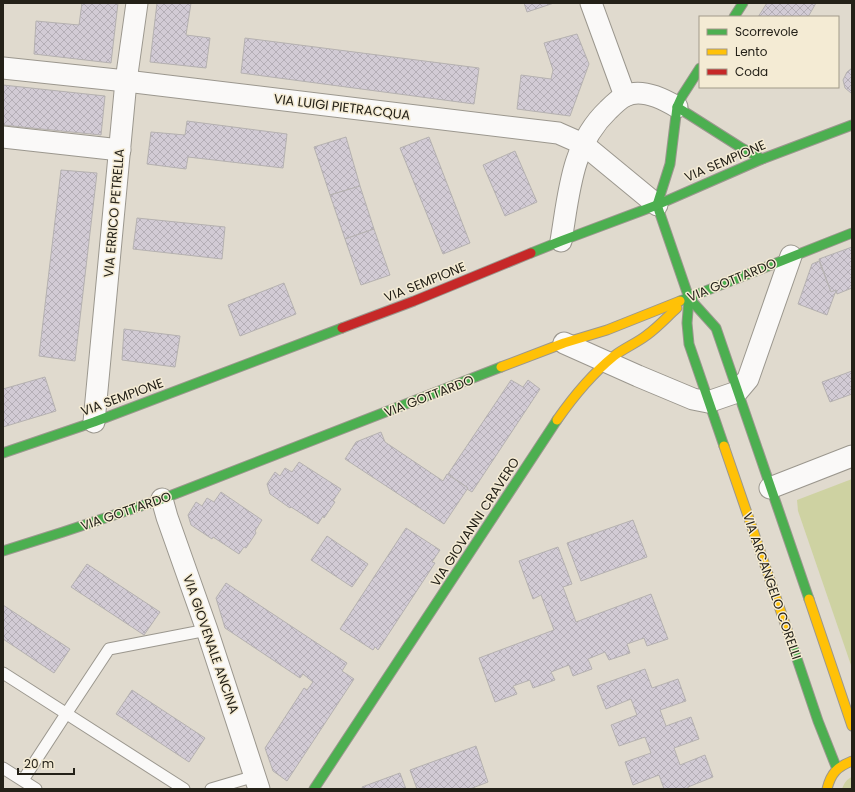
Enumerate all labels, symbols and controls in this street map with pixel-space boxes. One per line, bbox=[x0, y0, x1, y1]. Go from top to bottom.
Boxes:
legend bbox=[699, 16, 839, 88]
text: Scorrevole bbox=[735, 23, 798, 40]
text: Lento bbox=[735, 43, 768, 60]
text: Coda bbox=[735, 63, 768, 80]
street label: VIA LUIGI PIETRACQUA bbox=[273, 89, 412, 125]
street label: VIA SEMPIONE bbox=[681, 135, 769, 187]
street label: VIA ERRICO PETRELLA bbox=[99, 147, 129, 278]
street label: VIA GOTTARDO bbox=[685, 253, 779, 307]
street label: VIA SEMPIONE bbox=[381, 257, 469, 307]
street label: VIA GOTTARDO bbox=[381, 370, 477, 422]
street label: VIA SEMPIONE bbox=[78, 373, 166, 421]
street label: VIA GIOVANNI CRAVERO bbox=[426, 454, 524, 590]
street label: VIA GOTTARDO bbox=[78, 487, 174, 535]
street label: VIA ARCANGELO CORELLI bbox=[738, 510, 806, 662]
street label: VIA GIOVENALE ANCINA bbox=[178, 572, 244, 716]
scale bar bbox=[18, 750, 74, 776]
text: 20 m bbox=[24, 755, 54, 772]

